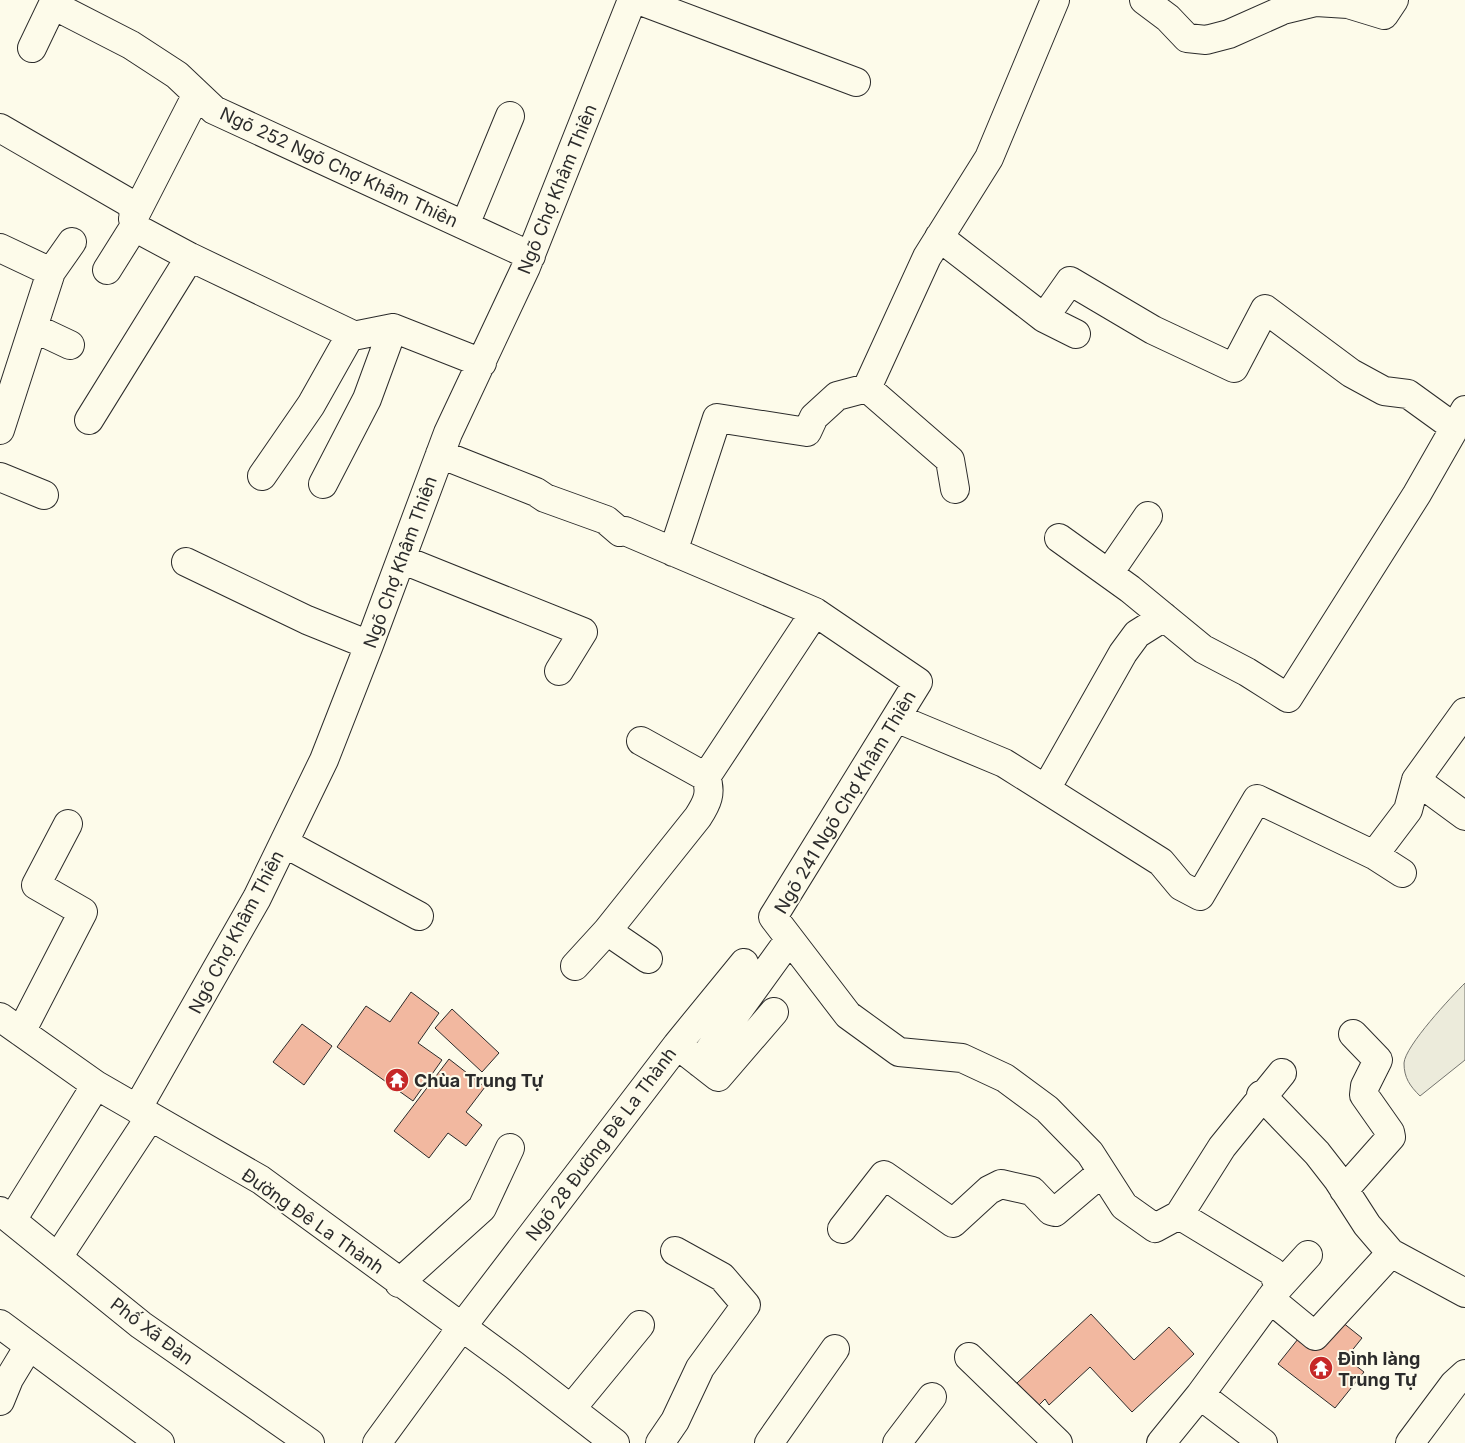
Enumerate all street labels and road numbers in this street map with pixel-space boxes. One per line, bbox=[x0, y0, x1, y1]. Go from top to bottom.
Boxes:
street label: Ngõ Chợ Khâm Thiên bbox=[513, 101, 601, 277]
street label: Ngõ 252 Ngõ Chợ Khâm Thiên bbox=[217, 103, 461, 231]
street label: Ngõ Chợ Khâm Thiên bbox=[359, 473, 441, 651]
street label: Ngõ 241 Ngõ Chợ Khâm Thiên bbox=[770, 687, 920, 917]
street label: Ngõ Chợ Khâm Thiên bbox=[184, 847, 288, 1017]
street label: Ngõ 28 Đường Đê La Thành bbox=[522, 1043, 680, 1245]
street label: Đường Đê La Thành bbox=[238, 1164, 388, 1278]
street label: Phố Xã Đàn bbox=[106, 1293, 198, 1369]

